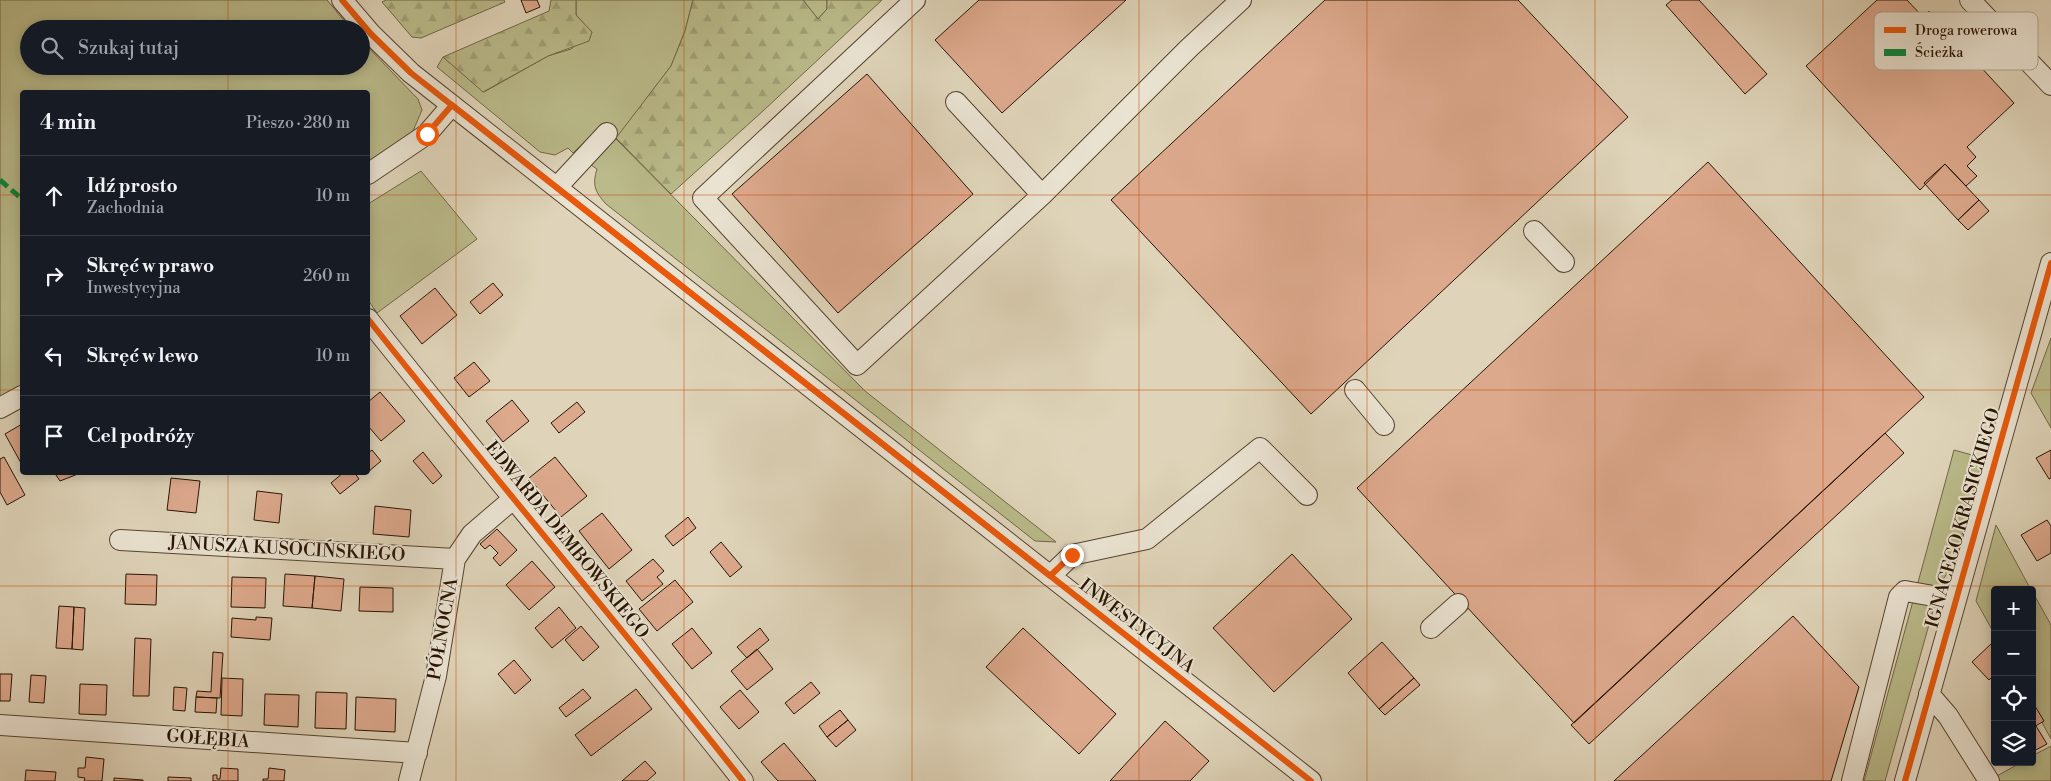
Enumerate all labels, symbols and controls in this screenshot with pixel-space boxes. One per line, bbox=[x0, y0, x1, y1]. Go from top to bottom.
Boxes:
legend bbox=[1874, 12, 2038, 70]
search box bbox=[20, 20, 370, 75]
text: Droga rowerowa bbox=[1915, 22, 2018, 40]
icon: search bbox=[38, 34, 66, 62]
text: Szukaj tutaj bbox=[78, 36, 179, 60]
text: Ścieżka bbox=[1915, 42, 1964, 62]
text: 4 min bbox=[40, 110, 96, 136]
text: Pieszo · 280 m bbox=[246, 113, 350, 133]
route start bbox=[416, 123, 439, 146]
text: Idź prosto bbox=[87, 174, 178, 198]
icon: ahead bbox=[40, 182, 68, 210]
text: 10 m bbox=[316, 186, 350, 206]
text: Zachodnia bbox=[87, 198, 164, 218]
text: Skręć w prawo bbox=[87, 254, 214, 278]
icon: right bbox=[40, 262, 68, 290]
text: 260 m bbox=[303, 266, 350, 286]
text: Inwestycyjna bbox=[87, 278, 181, 298]
icon: left bbox=[40, 342, 68, 370]
text: Skręć w lewo bbox=[87, 344, 199, 368]
text: 10 m bbox=[316, 346, 350, 366]
street label: IGNACEGO KRASICKIEGO bbox=[1921, 405, 2005, 631]
icon: arrive bbox=[40, 422, 68, 450]
text: Cel podróży bbox=[87, 424, 194, 448]
street label: EDWARDA DEMBOWSKIEGO bbox=[480, 436, 654, 644]
street label: JANUSZA KUSOCIŃSKIEGO bbox=[167, 531, 406, 567]
route end bbox=[1061, 544, 1084, 567]
street label: INWESTYCYJNA bbox=[1075, 574, 1200, 679]
street label: PÓŁNOCNA bbox=[423, 575, 463, 682]
map controls bbox=[1991, 586, 2036, 766]
button: + bbox=[1991, 586, 2036, 631]
button: − bbox=[1991, 631, 2036, 676]
button: locate bbox=[1991, 676, 2036, 721]
button: layers bbox=[1991, 721, 2036, 766]
street label: GOŁĘBIA bbox=[166, 725, 251, 753]

